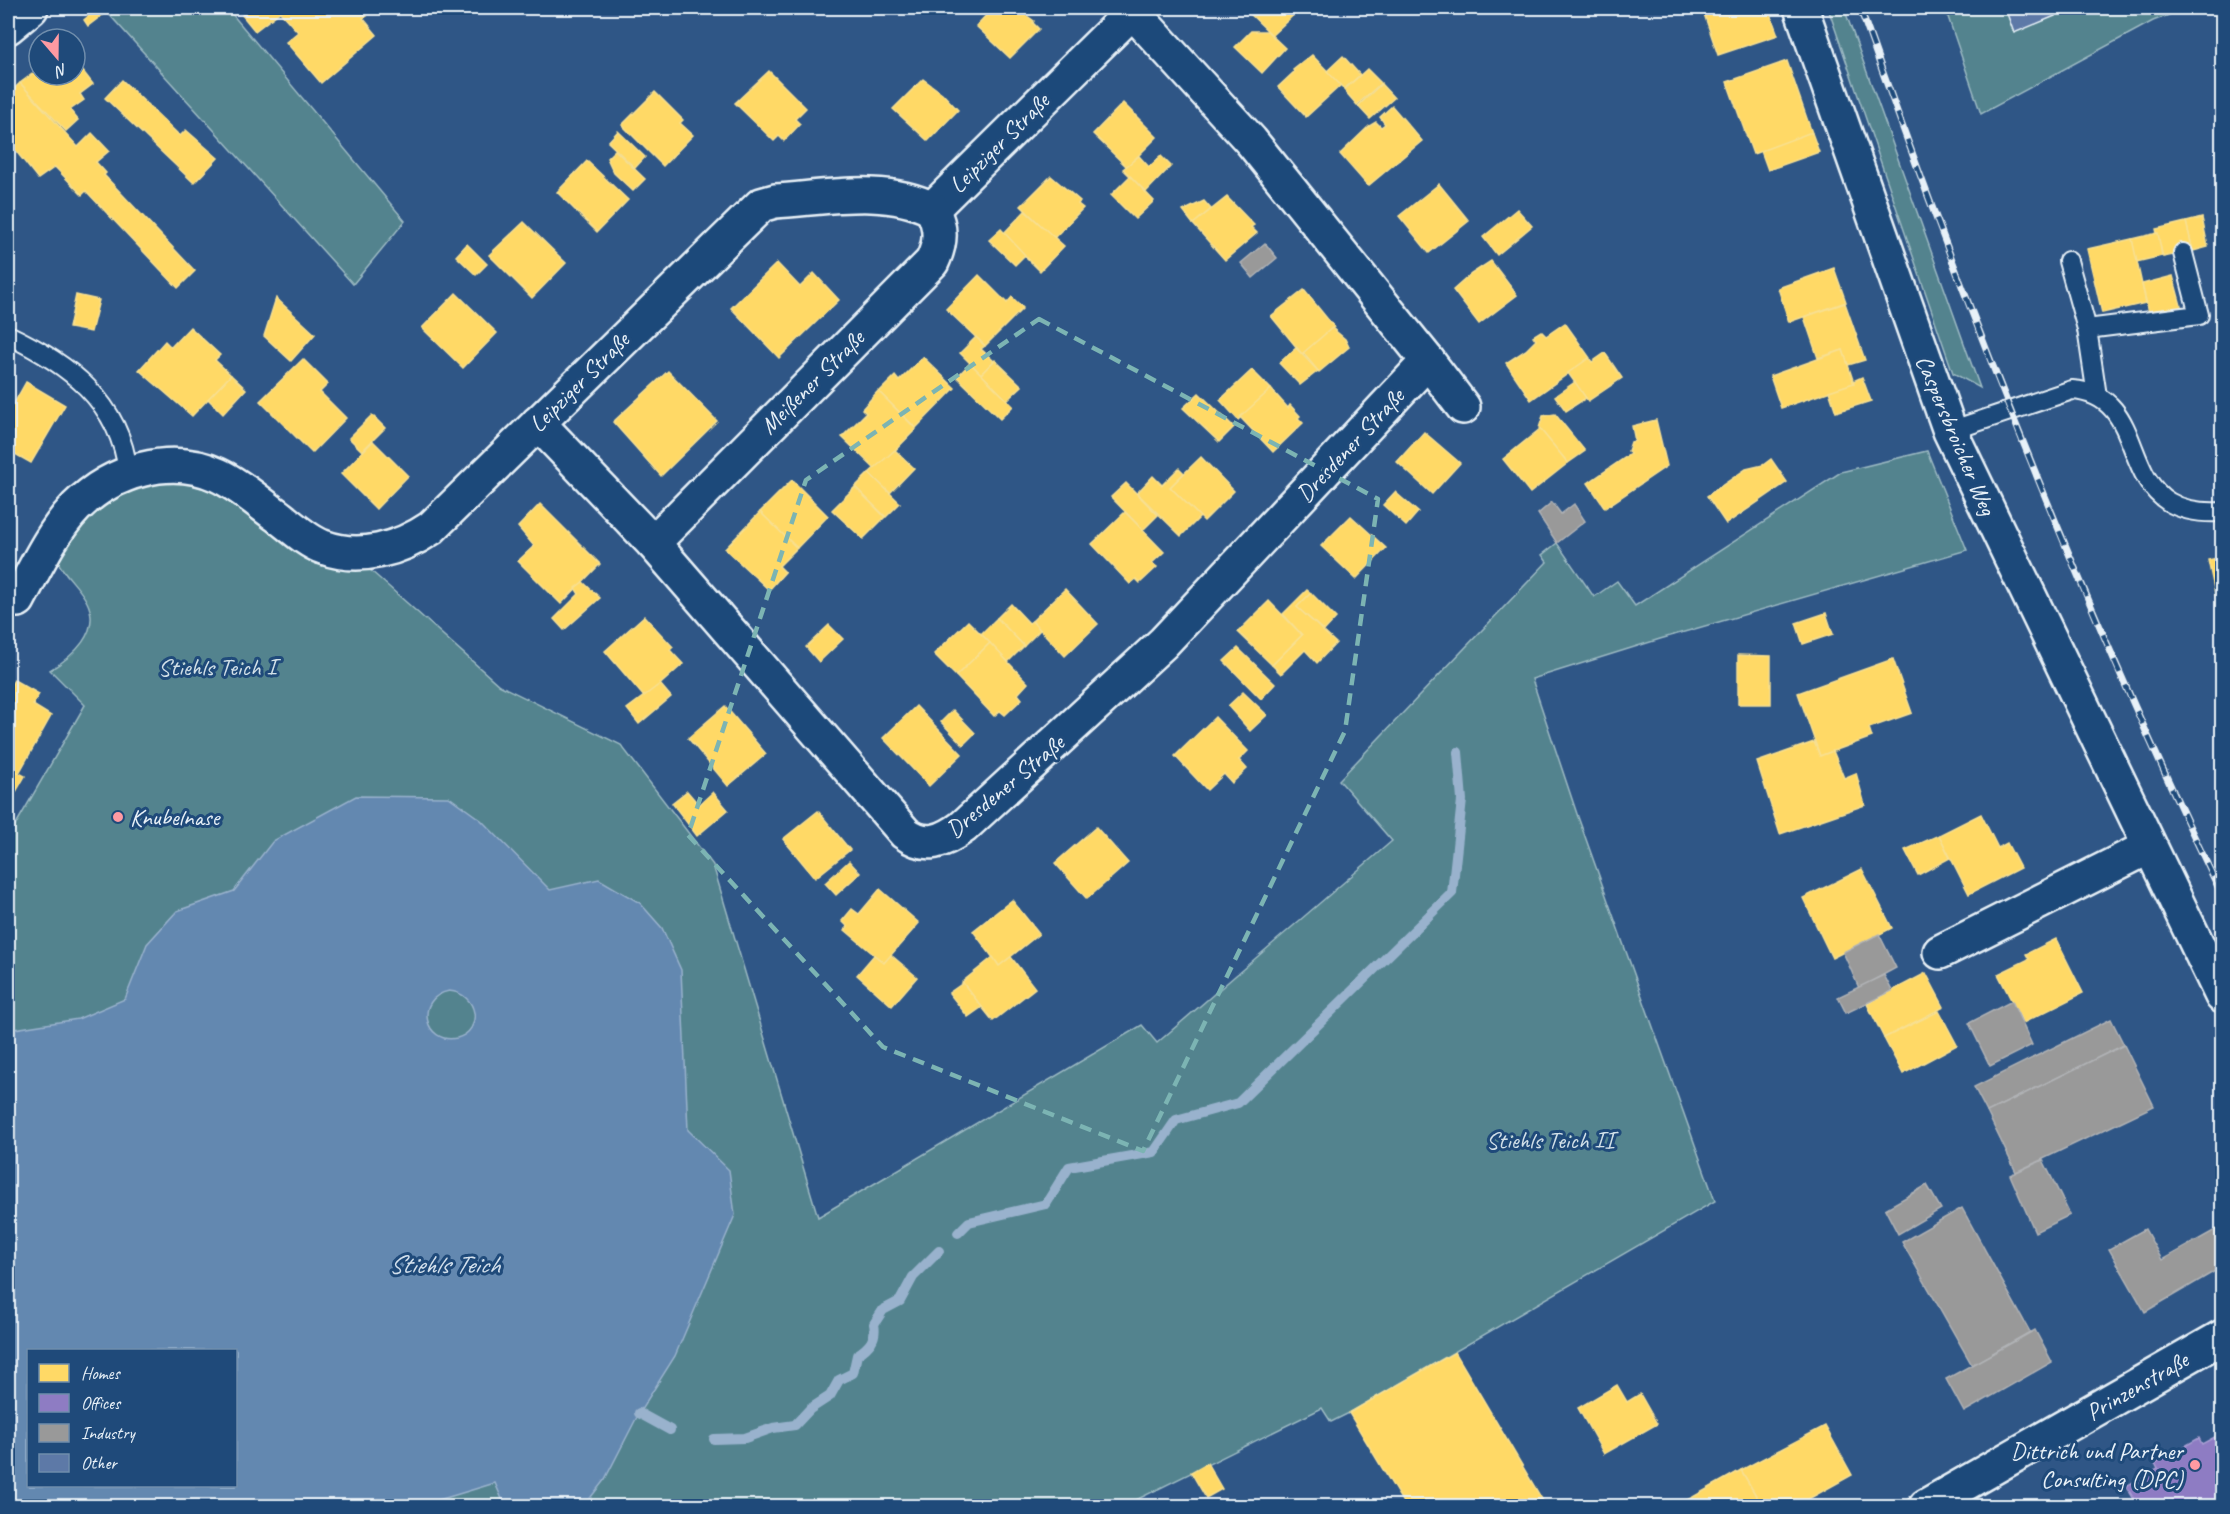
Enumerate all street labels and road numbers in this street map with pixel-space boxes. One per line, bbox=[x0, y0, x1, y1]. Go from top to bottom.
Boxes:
street label: Leipziger Straße bbox=[943, 85, 1057, 199]
street label: Meißener Straße bbox=[754, 322, 872, 440]
street label: Leipziger Straße bbox=[523, 324, 637, 438]
street label: Caspersbroicher Weg bbox=[1909, 350, 2004, 521]
street label: Dresdener Straße bbox=[1290, 380, 1412, 508]
street label: Dresdener Straße bbox=[940, 726, 1072, 844]
street label: Prinzenstraße bbox=[2080, 1344, 2195, 1427]

